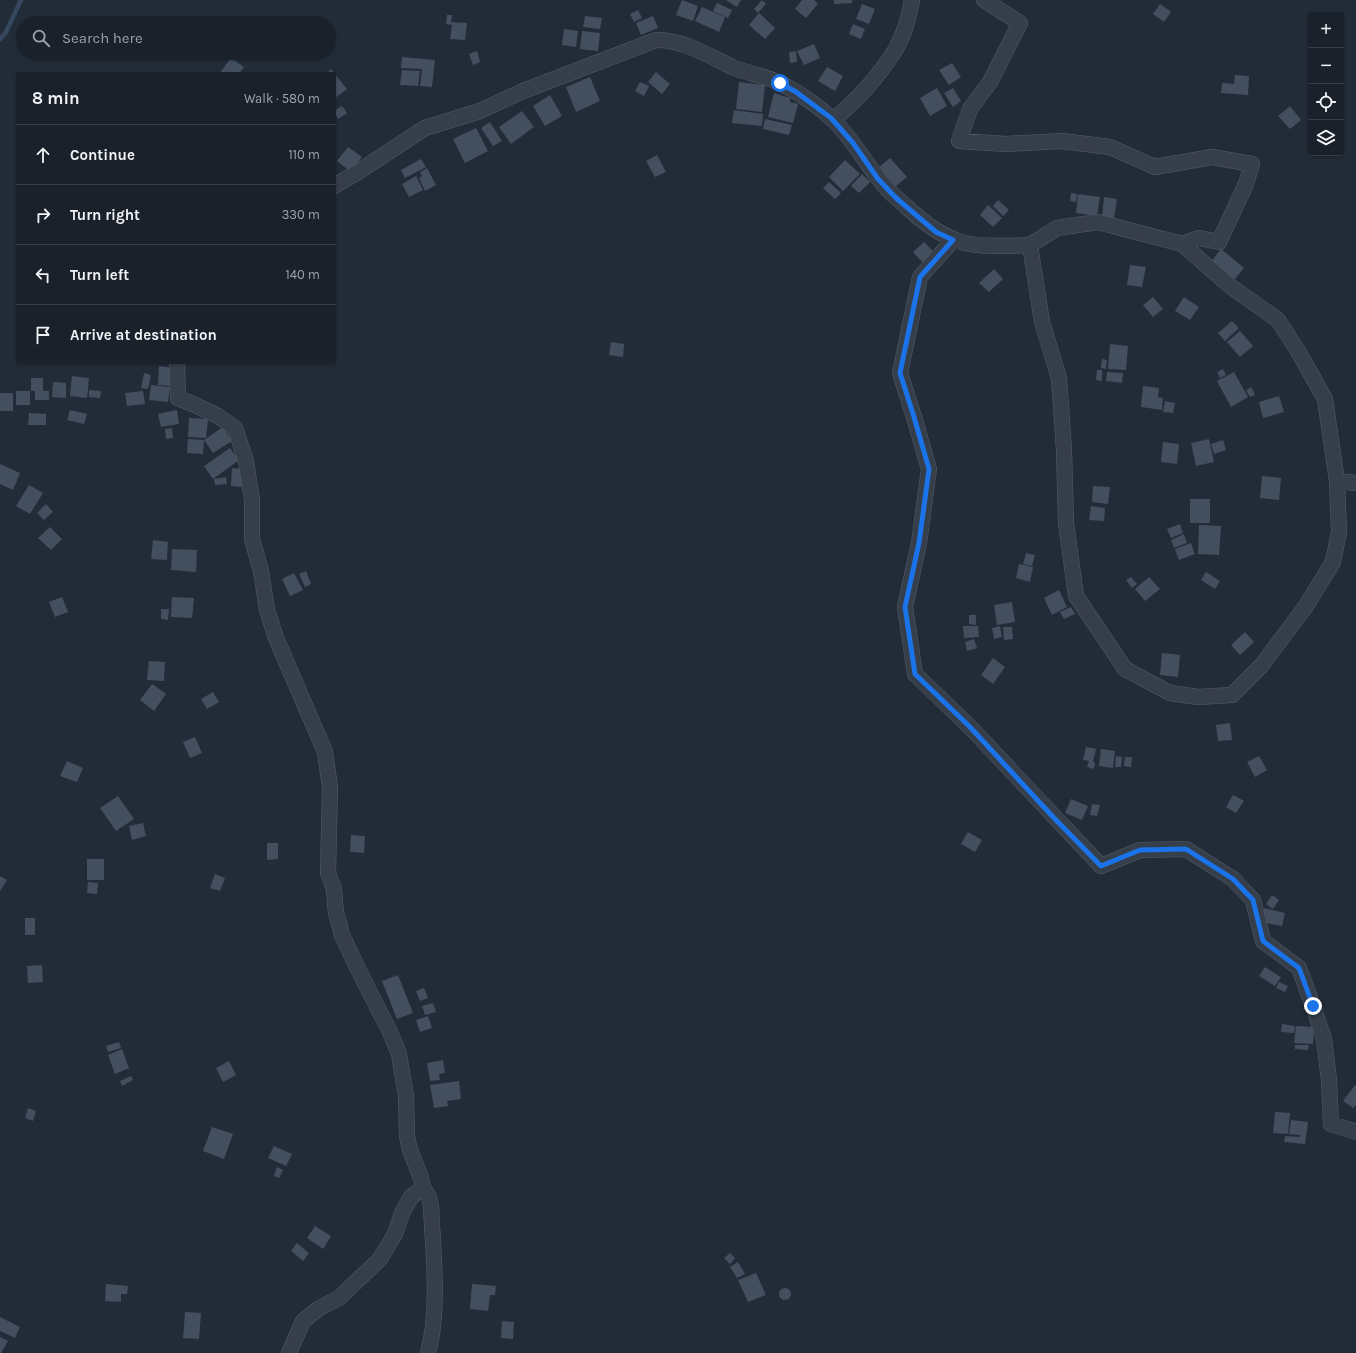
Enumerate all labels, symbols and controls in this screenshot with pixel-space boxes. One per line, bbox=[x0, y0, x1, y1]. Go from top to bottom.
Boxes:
map controls bbox=[1308, 12, 1344, 156]
button: + bbox=[1308, 12, 1344, 48]
search box bbox=[16, 16, 336, 60]
icon: search bbox=[30, 27, 52, 49]
text: Search here bbox=[62, 29, 143, 47]
button: − bbox=[1308, 48, 1344, 84]
route start bbox=[771, 74, 789, 92]
button: locate bbox=[1308, 84, 1344, 120]
text: 8 min bbox=[32, 88, 80, 108]
text: Walk · 580 m bbox=[244, 91, 320, 106]
button: layers bbox=[1308, 120, 1344, 156]
icon: ahead bbox=[32, 144, 54, 166]
text: Continue bbox=[70, 146, 135, 164]
text: 110 m bbox=[288, 147, 320, 162]
icon: right bbox=[32, 204, 54, 226]
text: Turn right bbox=[70, 206, 140, 224]
text: 330 m bbox=[282, 207, 320, 222]
icon: left bbox=[32, 264, 54, 286]
text: Turn left bbox=[70, 266, 129, 284]
text: 140 m bbox=[285, 267, 320, 282]
icon: arrive bbox=[32, 324, 54, 346]
text: Arrive at destination bbox=[70, 326, 217, 344]
route end bbox=[1304, 997, 1322, 1015]

